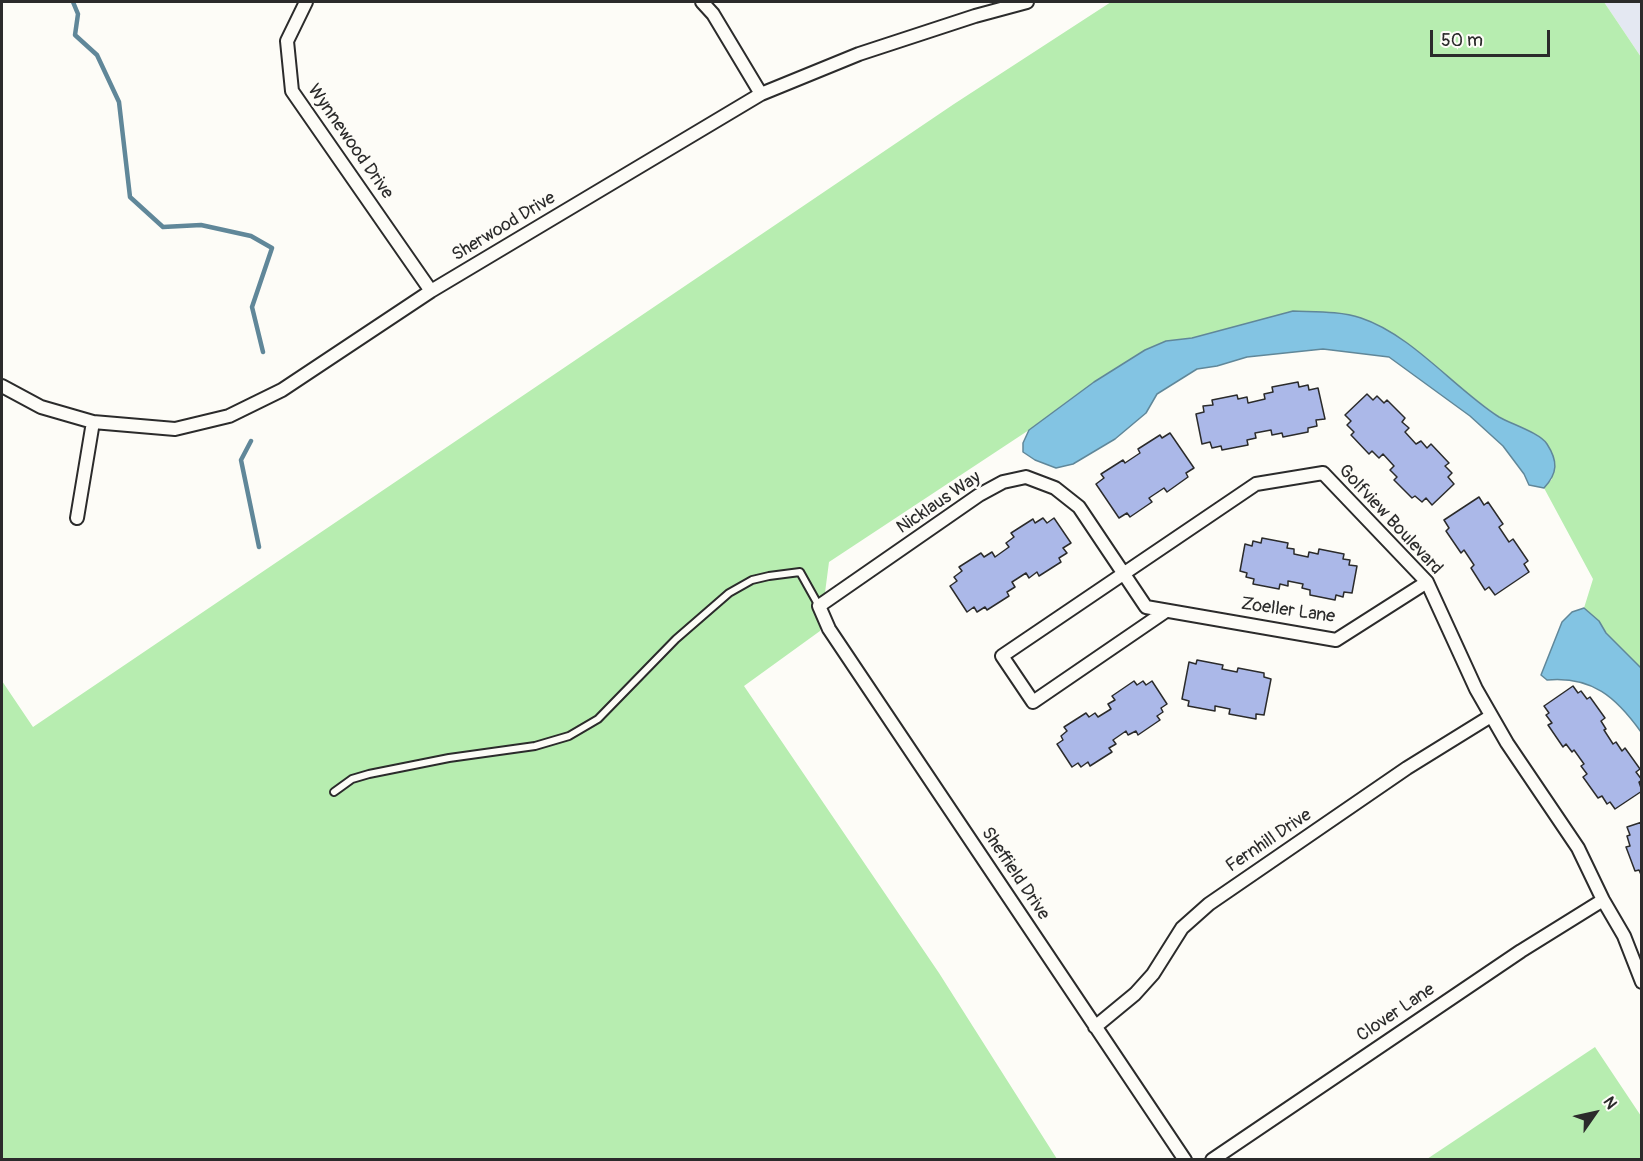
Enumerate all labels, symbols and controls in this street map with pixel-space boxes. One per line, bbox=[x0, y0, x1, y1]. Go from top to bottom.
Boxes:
scale bar bbox=[1433, 18, 1553, 56]
text: 50 m bbox=[1441, 29, 1483, 52]
street label: Wynnewood Drive bbox=[302, 81, 398, 203]
street label: Sherwood Drive bbox=[448, 188, 560, 266]
street label: Golfview Boulevard bbox=[1333, 460, 1447, 580]
street label: Nicklaus Way bbox=[893, 467, 985, 539]
street label: Zoeller Lane bbox=[1240, 594, 1336, 628]
street label: Fernhill Drive bbox=[1222, 805, 1316, 877]
street label: Sheffield Drive bbox=[976, 824, 1054, 924]
street label: Clover Lane bbox=[1353, 979, 1439, 1047]
north arrow bbox=[1565, 1083, 1625, 1143]
text: N bbox=[1599, 1093, 1621, 1113]

